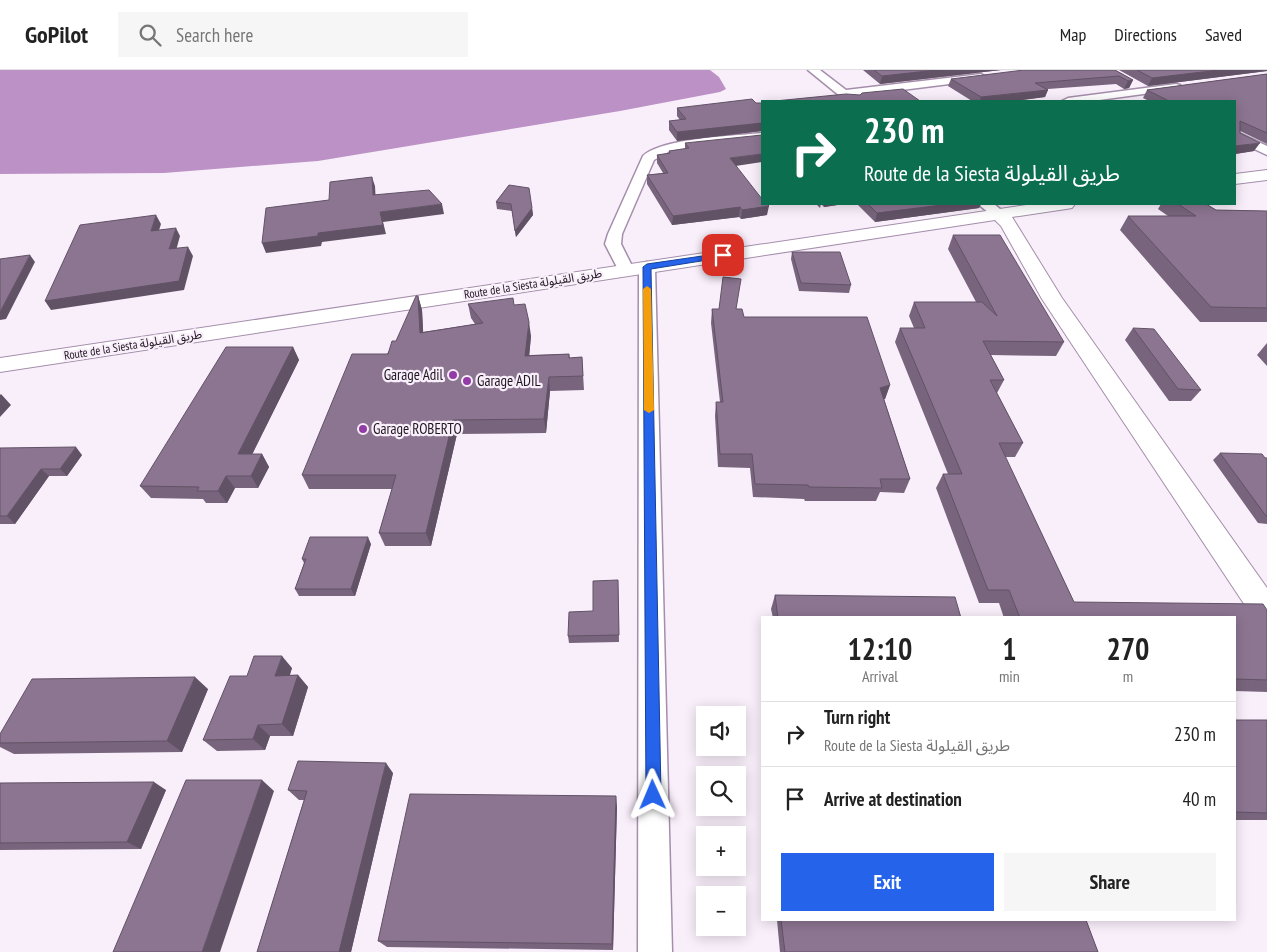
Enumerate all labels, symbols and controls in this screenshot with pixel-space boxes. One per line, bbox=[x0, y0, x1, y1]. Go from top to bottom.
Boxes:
search box bbox=[118, 12, 468, 57]
text: GoPilot bbox=[25, 19, 88, 50]
icon: search bbox=[136, 21, 164, 49]
text: Search here bbox=[176, 23, 253, 47]
text: Map bbox=[1060, 23, 1086, 46]
text: Directions bbox=[1114, 23, 1177, 46]
text: Saved bbox=[1205, 23, 1242, 46]
text: 230 m bbox=[864, 107, 945, 153]
icon: right bbox=[781, 120, 846, 185]
text: Route de la Siesta طريق القيلولة bbox=[864, 159, 1120, 187]
pin bbox=[702, 234, 744, 276]
icon: arrive bbox=[709, 241, 737, 269]
street label: Route de la Siesta طريق القيلولة bbox=[463, 265, 603, 303]
street label: Route de la Siesta طريق القيلولة bbox=[63, 326, 203, 364]
place label: Garage Adil bbox=[384, 365, 444, 384]
marker: Garage Adil bbox=[447, 369, 459, 381]
place label: Garage ADIL bbox=[477, 371, 541, 390]
marker: Garage ADIL bbox=[461, 375, 473, 387]
place label: Garage ROBERTO bbox=[373, 419, 462, 438]
marker: Garage ROBERTO bbox=[357, 423, 369, 435]
text: 12:10 bbox=[848, 629, 912, 668]
text: 1 bbox=[1002, 629, 1017, 668]
text: 270 bbox=[1106, 629, 1149, 668]
text: Arrival bbox=[862, 666, 898, 686]
text: min bbox=[999, 666, 1020, 686]
text: m bbox=[1123, 666, 1133, 686]
text: Turn right bbox=[824, 705, 890, 729]
map controls bbox=[696, 706, 746, 936]
button: sound bbox=[696, 706, 746, 756]
icon: right bbox=[781, 720, 809, 748]
text: 230 m bbox=[1174, 722, 1216, 746]
text: Route de la Siesta طريق القيلولة bbox=[824, 735, 1010, 755]
button: search bbox=[696, 766, 746, 816]
position arrow bbox=[626, 768, 678, 820]
icon: arrive bbox=[781, 785, 809, 813]
text: Arrive at destination bbox=[824, 787, 962, 811]
text: 40 m bbox=[1183, 787, 1216, 811]
button: + bbox=[696, 826, 746, 876]
button: Exit bbox=[781, 853, 994, 911]
button: Share bbox=[1004, 853, 1216, 911]
button: − bbox=[696, 886, 746, 936]

